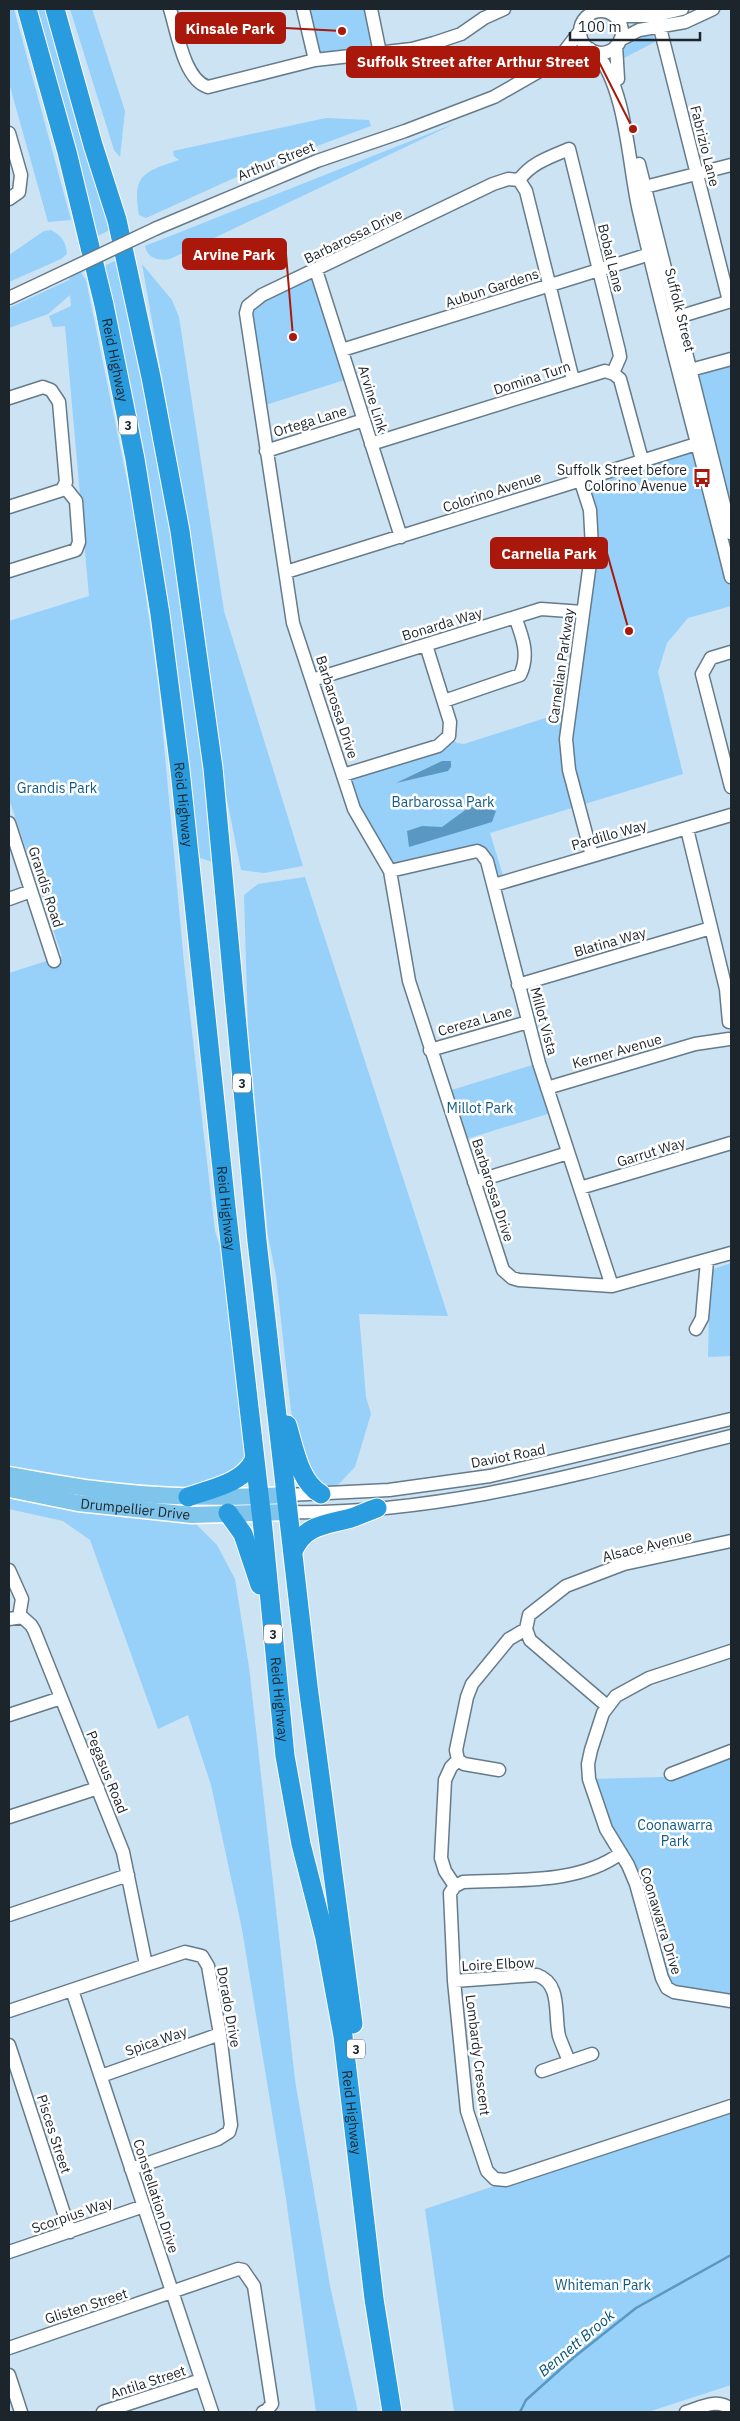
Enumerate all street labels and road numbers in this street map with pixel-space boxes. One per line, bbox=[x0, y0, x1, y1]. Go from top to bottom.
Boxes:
street label: Fabrizio Lane bbox=[686, 104, 724, 189]
street label: Arthur Street bbox=[235, 137, 317, 185]
street label: Barbarossa Drive bbox=[301, 204, 405, 268]
street label: Bobal Lane bbox=[594, 222, 628, 294]
street label: Aubun Gardens bbox=[443, 264, 541, 312]
street label: Suffolk Street bbox=[661, 266, 699, 354]
street label: Reid Highway bbox=[98, 316, 132, 403]
street label: Domina Turn bbox=[491, 357, 573, 399]
street label: Arvine Link bbox=[354, 363, 392, 435]
street label: Ortega Lane bbox=[271, 401, 349, 441]
road number: 3 bbox=[119, 416, 137, 434]
street label: Colorino Avenue bbox=[440, 467, 544, 516]
street label: Bonarda Way bbox=[400, 603, 484, 645]
street label: Carnelian Parkway bbox=[544, 607, 578, 725]
street label: Barbarossa Drive bbox=[312, 653, 362, 761]
street label: Reid Highway bbox=[170, 761, 197, 848]
street label: Pardillo Way bbox=[569, 816, 649, 854]
street label: Grandis Road bbox=[24, 844, 68, 930]
street label: Blatina Way bbox=[572, 923, 648, 961]
street label: Millot Vista bbox=[526, 985, 562, 1057]
street label: Cereza Lane bbox=[436, 1002, 515, 1040]
street label: Kerner Avenue bbox=[570, 1030, 664, 1072]
road number: 3 bbox=[233, 1074, 251, 1092]
street label: Garrut Way bbox=[615, 1133, 687, 1171]
street label: Barbarossa Drive bbox=[468, 1136, 518, 1244]
street label: Reid Highway bbox=[213, 1165, 240, 1252]
street label: Daviot Road bbox=[469, 1440, 547, 1472]
street label: Drumpellier Drive bbox=[80, 1494, 191, 1524]
street label: Alsace Avenue bbox=[600, 1526, 694, 1566]
road number: 3 bbox=[264, 1625, 282, 1644]
street label: Reid Highway bbox=[266, 1656, 293, 1743]
street label: Pegasus Road bbox=[82, 1728, 132, 1816]
street label: Coonawarra Drive bbox=[636, 1865, 686, 1977]
street label: Loire Elbow bbox=[461, 1953, 535, 1975]
street label: Dorado Drive bbox=[213, 1965, 245, 2049]
street label: Lombardy Crescent bbox=[462, 1993, 494, 2117]
street label: Spica Way bbox=[123, 2022, 189, 2060]
road number: 3 bbox=[347, 2040, 365, 2058]
street label: Reid Highway bbox=[338, 2069, 366, 2156]
street label: Pisces Street bbox=[33, 2092, 75, 2176]
street label: Constellation Drive bbox=[129, 2137, 183, 2256]
street label: Scorpius Way bbox=[29, 2193, 115, 2237]
street label: Glisten Street bbox=[42, 2284, 130, 2328]
street label: Antila Street bbox=[108, 2361, 188, 2403]

